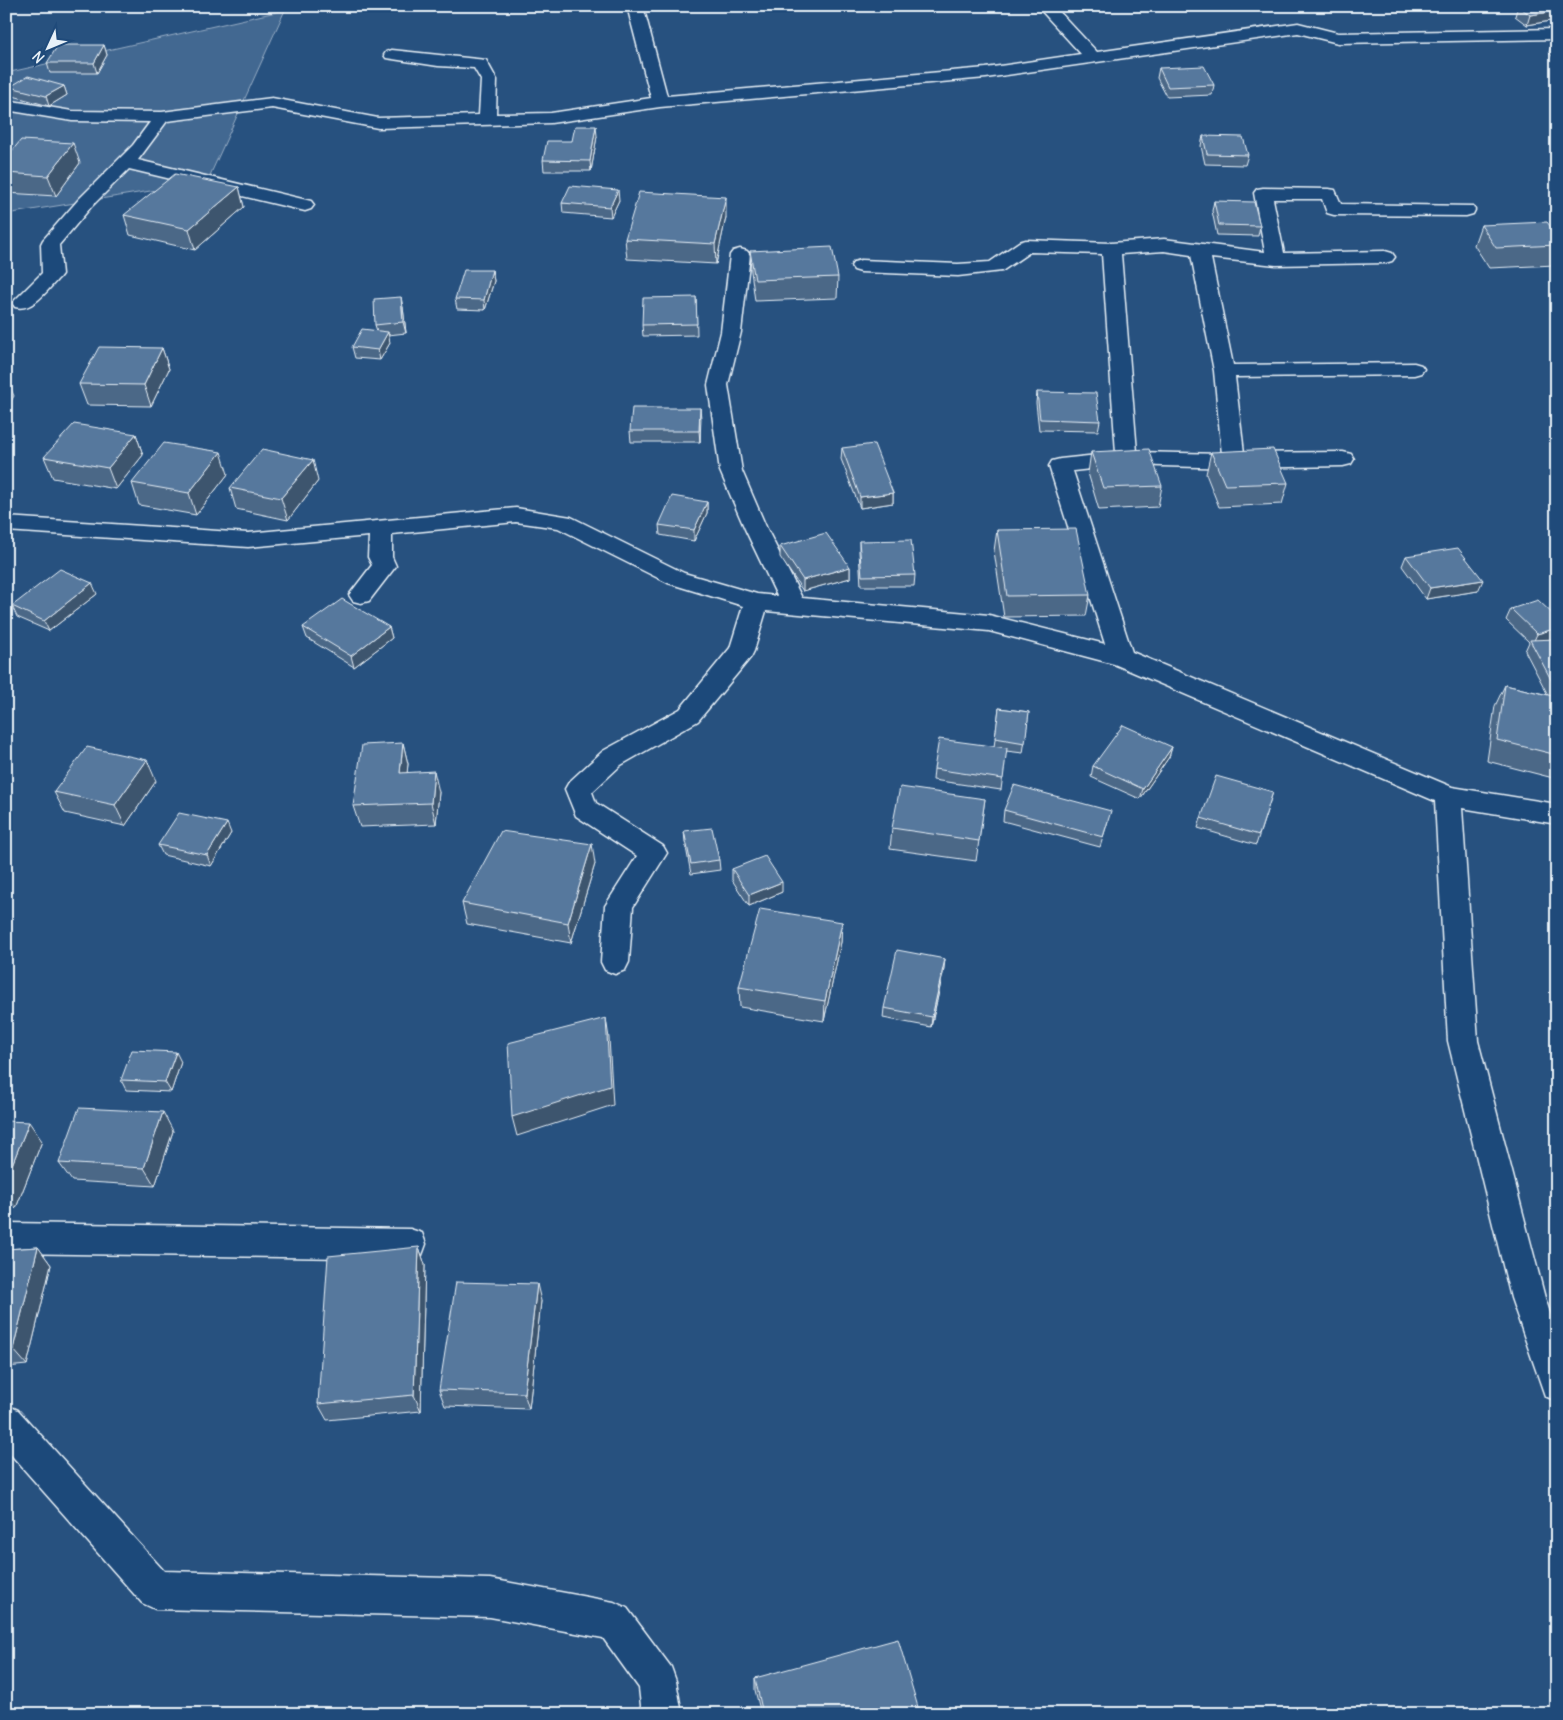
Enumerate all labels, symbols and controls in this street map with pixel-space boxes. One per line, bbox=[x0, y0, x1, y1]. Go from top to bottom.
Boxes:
north arrow bbox=[22, 22, 72, 72]
text: N bbox=[29, 47, 48, 67]

